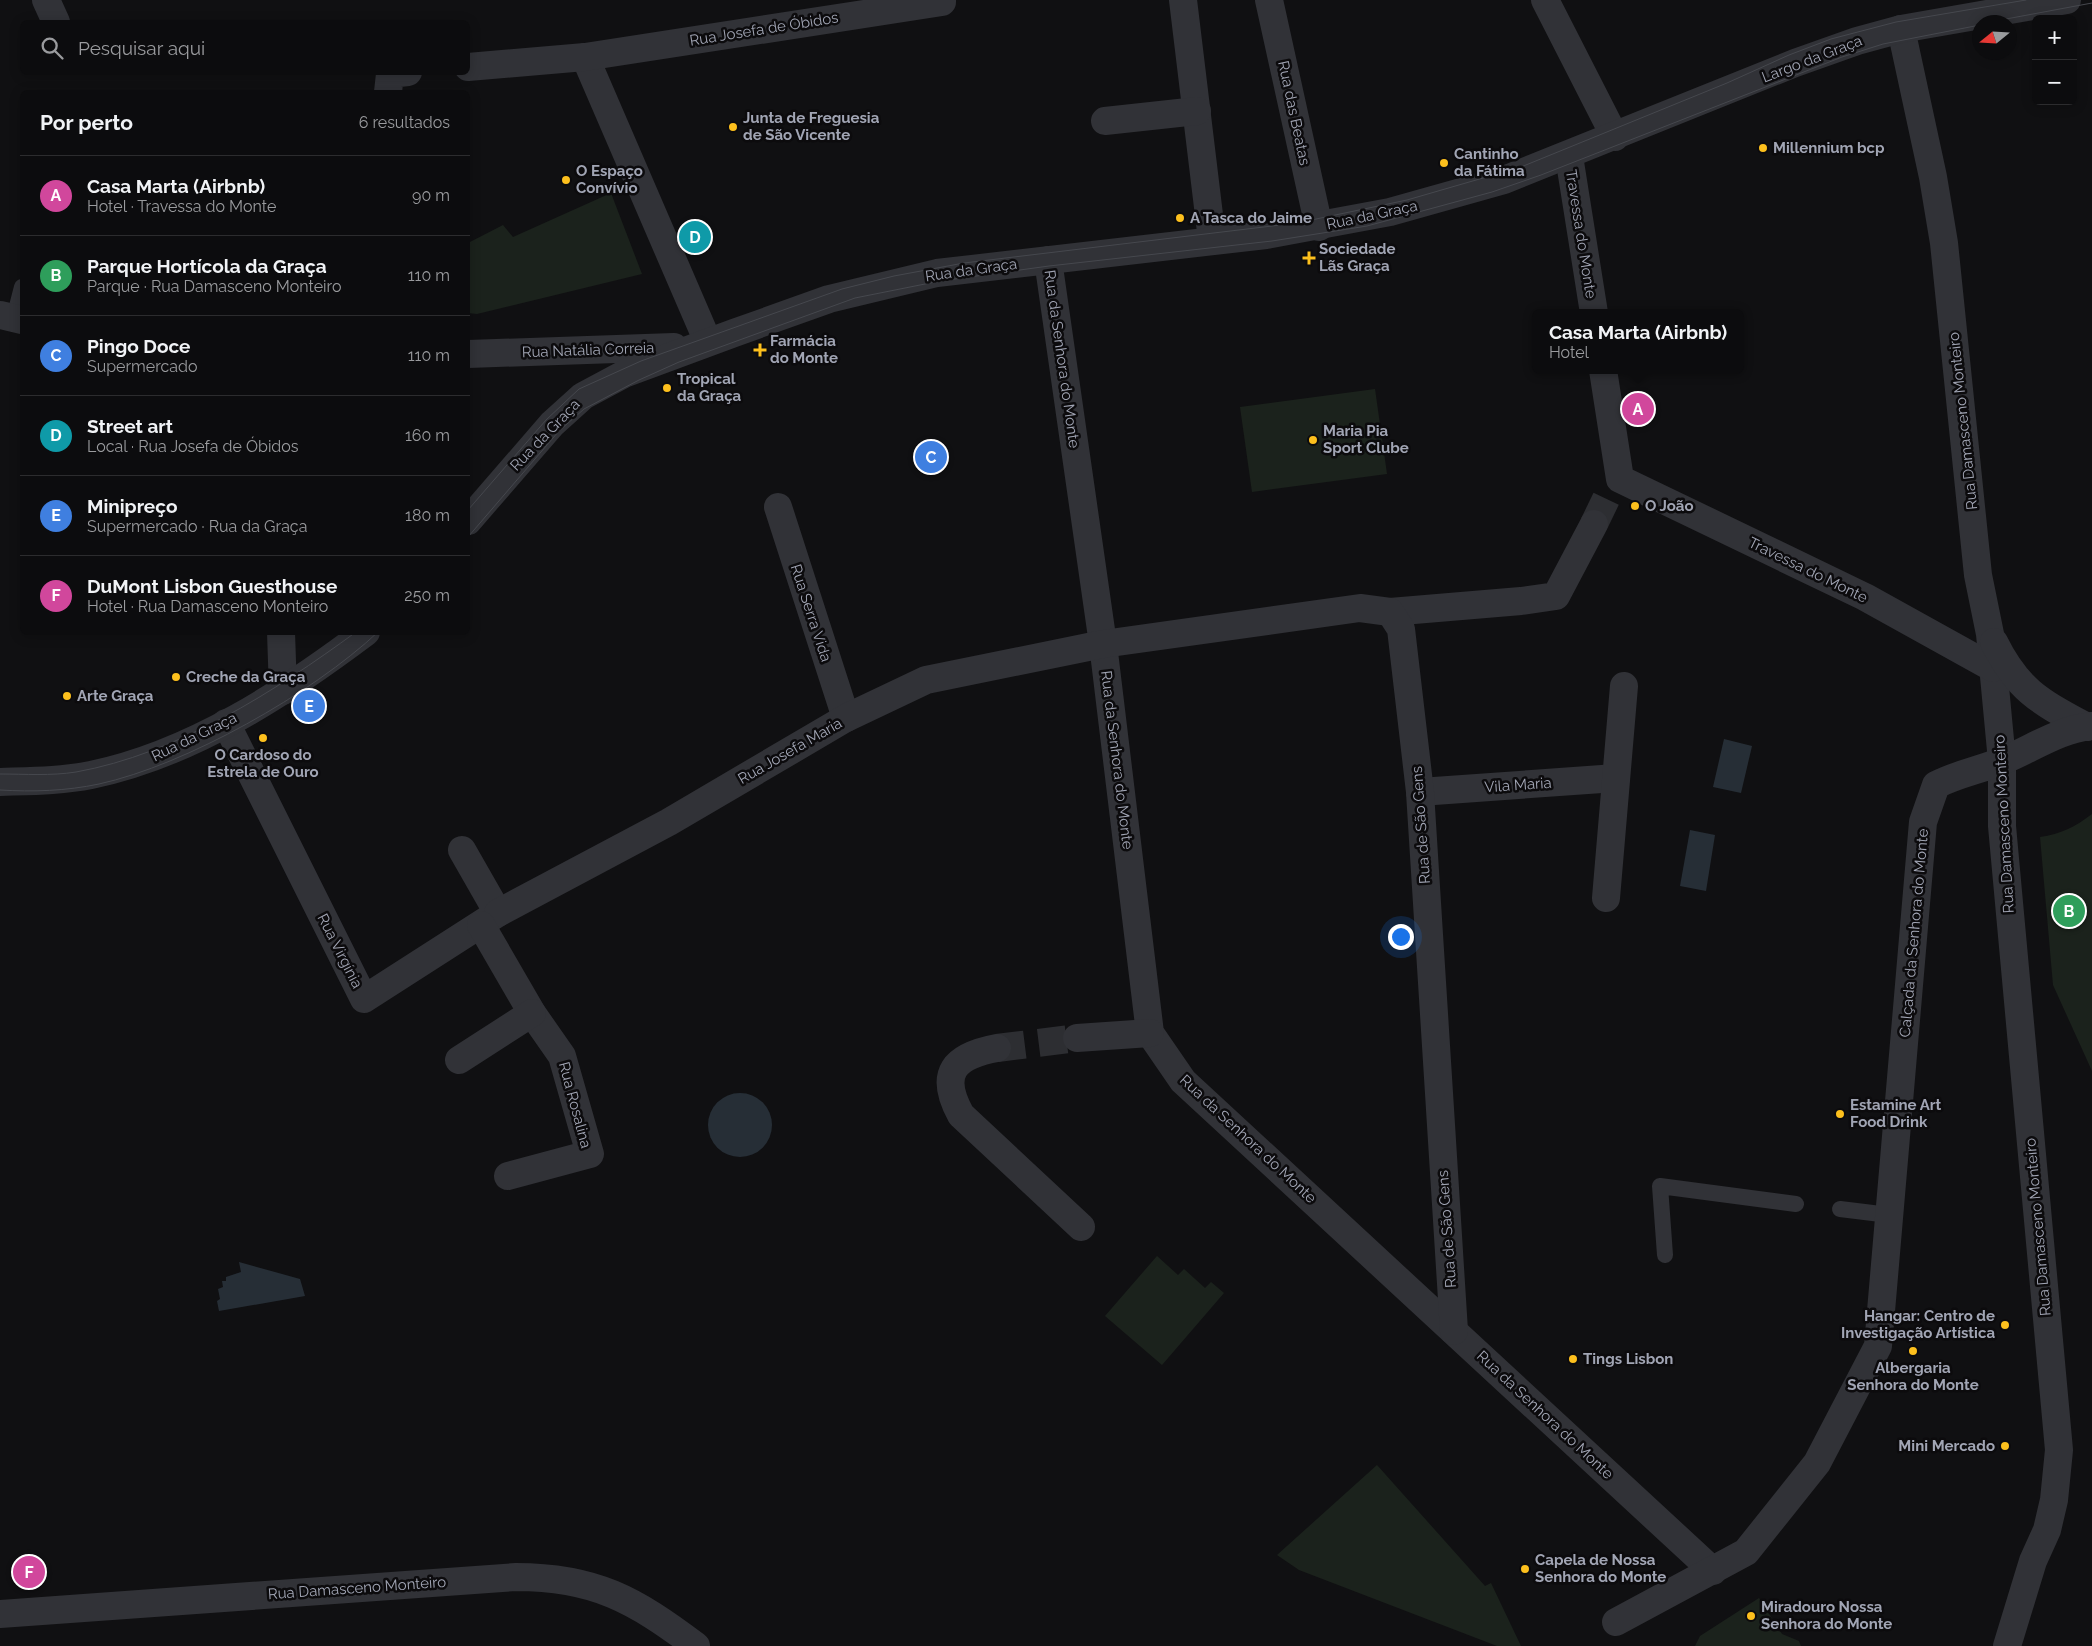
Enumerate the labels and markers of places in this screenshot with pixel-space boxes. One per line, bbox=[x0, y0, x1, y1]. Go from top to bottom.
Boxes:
place label: Junta de Freguesia de São Vicente bbox=[743, 109, 880, 144]
marker: Junta de Freguesia de São Vicente bbox=[727, 121, 739, 133]
place label: Millennium bcp bbox=[1773, 139, 1885, 157]
marker: Millennium bcp bbox=[1757, 142, 1769, 154]
place label: Cantinho da Fátima bbox=[1454, 145, 1525, 180]
marker: Cantinho da Fátima bbox=[1438, 157, 1450, 169]
place label: O Espaço Convívio bbox=[576, 162, 643, 197]
marker: O Espaço Convívio bbox=[560, 174, 572, 186]
place label: A Tasca do Jaime bbox=[1190, 209, 1312, 227]
marker: A Tasca do Jaime bbox=[1174, 212, 1186, 224]
pin: D bbox=[679, 218, 711, 256]
place label: Sociedade Lãs Graça bbox=[1319, 240, 1396, 275]
marker: Sociedade Lãs Graça bbox=[1303, 252, 1315, 264]
place label: Farmácia do Monte bbox=[770, 332, 838, 367]
marker: Farmácia do Monte bbox=[754, 344, 766, 356]
place label: Tropical da Graça bbox=[677, 370, 742, 405]
marker: Tropical da Graça bbox=[661, 382, 673, 394]
pin: A bbox=[1622, 390, 1654, 428]
place label: Maria Pia Sport Clube bbox=[1323, 422, 1409, 457]
marker: Maria Pia Sport Clube bbox=[1307, 434, 1319, 446]
pin: C bbox=[915, 438, 947, 476]
place label: O João bbox=[1645, 497, 1694, 515]
marker: O João bbox=[1629, 500, 1641, 512]
place label: Creche da Graça bbox=[186, 668, 306, 686]
marker: Creche da Graça bbox=[170, 671, 182, 683]
place label: Arte Graça bbox=[77, 687, 154, 705]
pin: E bbox=[293, 687, 325, 725]
marker: Arte Graça bbox=[61, 690, 73, 702]
marker: O Cardoso do Estrela de Ouro bbox=[257, 732, 269, 744]
place label: O Cardoso do Estrela de Ouro bbox=[207, 746, 319, 781]
pin: B bbox=[2053, 892, 2085, 930]
place label: Estamine Art Food Drink bbox=[1850, 1096, 1942, 1131]
marker: Estamine Art Food Drink bbox=[1834, 1108, 1846, 1120]
place label: Hangar: Centro de Investigação Artística bbox=[1841, 1307, 1995, 1342]
marker: Hangar: Centro de Investigação Artística bbox=[1999, 1319, 2011, 1331]
marker: Albergaria Senhora do Monte bbox=[1907, 1345, 1919, 1357]
place label: Tings Lisbon bbox=[1583, 1350, 1673, 1368]
marker: Tings Lisbon bbox=[1567, 1353, 1579, 1365]
place label: Albergaria Senhora do Monte bbox=[1847, 1359, 1979, 1394]
place label: Mini Mercado bbox=[1898, 1437, 1995, 1455]
marker: Mini Mercado bbox=[1999, 1440, 2011, 1452]
place label: Capela de Nossa Senhora do Monte bbox=[1535, 1551, 1666, 1586]
pin: F bbox=[13, 1553, 45, 1591]
marker: Capela de Nossa Senhora do Monte bbox=[1519, 1563, 1531, 1575]
place label: Miradouro Nossa Senhora do Monte bbox=[1761, 1598, 1892, 1633]
marker: Miradouro Nossa Senhora do Monte bbox=[1745, 1610, 1757, 1622]

